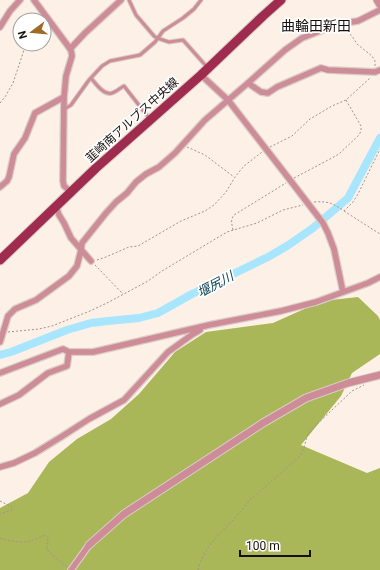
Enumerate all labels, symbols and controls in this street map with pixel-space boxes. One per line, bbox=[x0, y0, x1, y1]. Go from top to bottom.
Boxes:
north arrow bbox=[12, 12, 52, 52]
district label: 曲輪田新田 bbox=[281, 18, 351, 34]
text: N bbox=[15, 29, 30, 40]
street label: 韮崎南アルプス中央線 bbox=[83, 75, 181, 165]
water label: 堰尻川 bbox=[194, 268, 238, 300]
scale bar bbox=[240, 532, 310, 558]
text: 100 m bbox=[246, 539, 280, 553]

